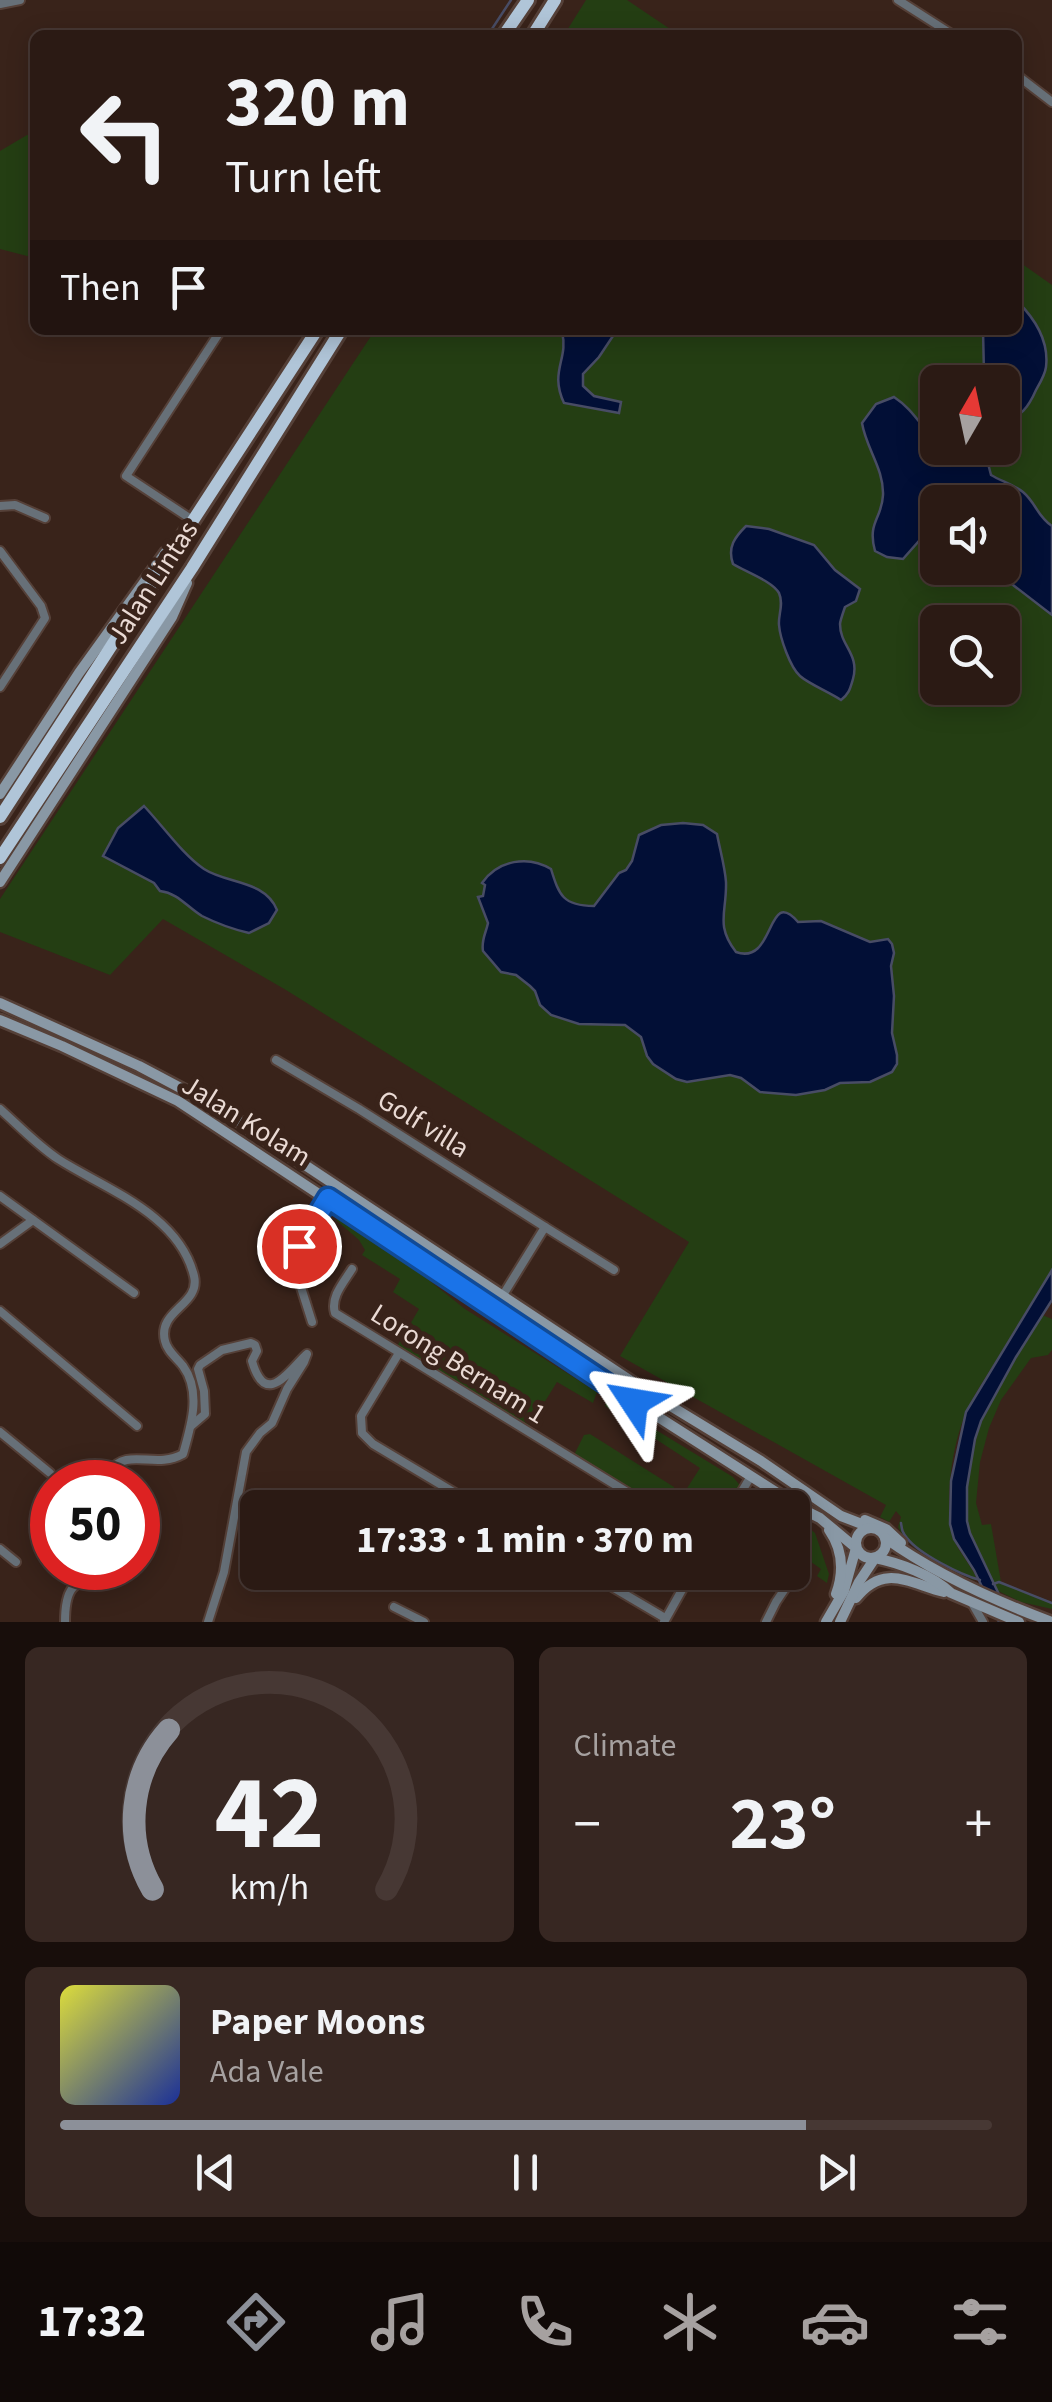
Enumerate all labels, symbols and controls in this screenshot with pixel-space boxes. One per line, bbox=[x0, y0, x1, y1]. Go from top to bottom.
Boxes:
text: 320 m bbox=[225, 53, 410, 153]
icon: left bbox=[60, 70, 190, 200]
text: Turn left bbox=[225, 146, 381, 210]
icon: arrive bbox=[161, 260, 216, 315]
text: Then bbox=[60, 261, 141, 315]
north arrow bbox=[920, 365, 1020, 465]
map controls bbox=[920, 365, 1020, 705]
button: sound bbox=[920, 485, 1020, 585]
street label: Jalan Lintas bbox=[98, 513, 208, 652]
button: search bbox=[920, 605, 1020, 705]
street label: Jalan Kolam bbox=[174, 1065, 319, 1176]
street label: Golf villa bbox=[370, 1080, 477, 1168]
pin bbox=[257, 1204, 342, 1289]
icon: arrive bbox=[272, 1219, 327, 1274]
street label: Lorong Bernam 1 bbox=[363, 1294, 554, 1434]
position arrow bbox=[582, 1350, 686, 1454]
speed limit sign: 50 bbox=[30, 1460, 160, 1590]
text: 17:33 · 1 min · 370 m bbox=[356, 1513, 694, 1567]
text: Climate bbox=[574, 1723, 676, 1769]
text: 42 bbox=[214, 1741, 324, 1889]
text: 23° bbox=[729, 1771, 836, 1878]
text: − bbox=[574, 1786, 601, 1864]
text: + bbox=[965, 1786, 992, 1864]
text: km/h bbox=[230, 1862, 309, 1913]
text: Paper Moons bbox=[210, 1995, 425, 2049]
text: Ada Vale bbox=[210, 2049, 324, 2095]
icon: previous bbox=[188, 2145, 243, 2200]
icon: pause bbox=[498, 2145, 553, 2200]
icon: next bbox=[809, 2145, 864, 2200]
icon: directions bbox=[221, 2287, 291, 2357]
icon: music bbox=[365, 2287, 435, 2357]
icon: phone bbox=[510, 2287, 580, 2357]
icon: climate bbox=[655, 2287, 725, 2357]
icon: car bbox=[800, 2287, 870, 2357]
icon: filters bbox=[945, 2287, 1015, 2357]
text: 17:32 bbox=[37, 2290, 146, 2354]

